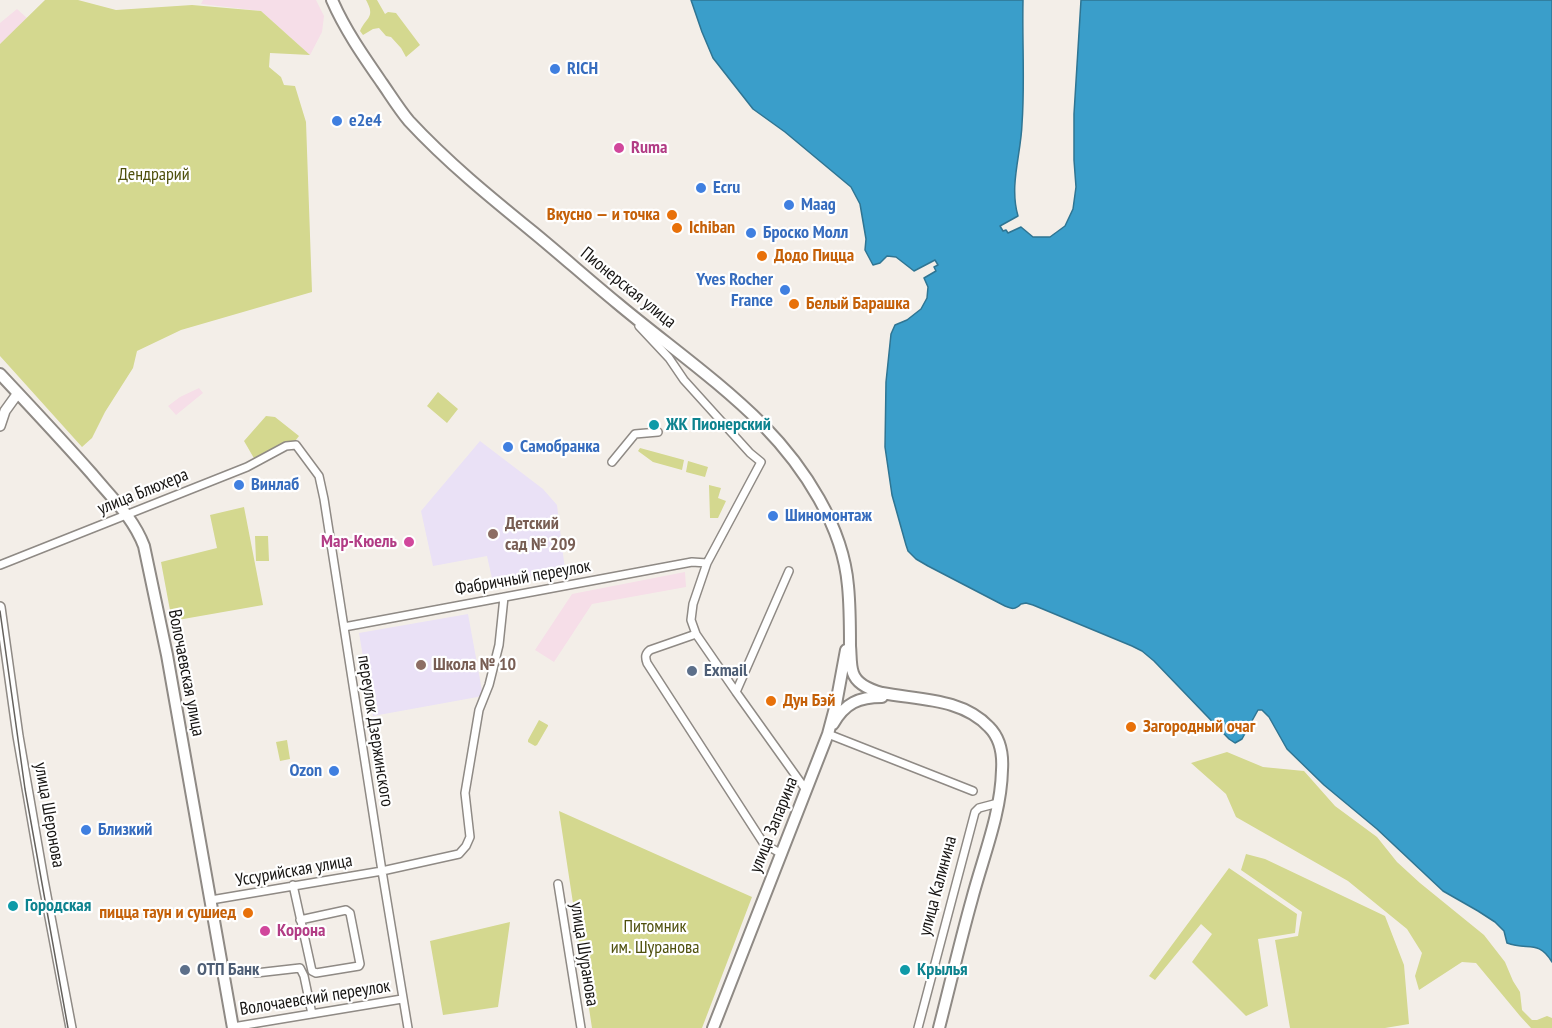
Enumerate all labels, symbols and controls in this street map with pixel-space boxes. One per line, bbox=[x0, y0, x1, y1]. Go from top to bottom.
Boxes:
place label: RICH bbox=[567, 58, 598, 80]
marker: RICH bbox=[548, 62, 562, 76]
place label: е2е4 bbox=[349, 110, 382, 132]
marker: е2е4 bbox=[330, 114, 344, 128]
place label: Ruma bbox=[631, 137, 667, 159]
marker: Ruma bbox=[612, 141, 626, 155]
park label: Дендрарий bbox=[118, 164, 190, 186]
place label: Ecru bbox=[713, 177, 740, 199]
marker: Ecru bbox=[694, 181, 708, 195]
place label: Maag bbox=[801, 194, 836, 216]
marker: Maag bbox=[782, 198, 796, 212]
place label: Вкусно — и точка bbox=[547, 204, 660, 226]
marker: Вкусно — и точка bbox=[665, 208, 679, 222]
place label: Ichiban bbox=[689, 217, 735, 239]
marker: Ichiban bbox=[670, 221, 684, 235]
place label: Броско Молл bbox=[763, 222, 848, 244]
marker: Броско Молл bbox=[744, 226, 758, 240]
street label: Пионерская улица bbox=[576, 243, 680, 333]
place label: Додо Пицца bbox=[774, 245, 854, 267]
marker: Додо Пицца bbox=[755, 249, 769, 263]
place label: Yves Rocher France bbox=[696, 269, 773, 312]
marker: Yves Rocher France bbox=[778, 283, 792, 297]
place label: Белый Барашка bbox=[806, 293, 910, 315]
marker: Белый Барашка bbox=[787, 297, 801, 311]
place label: ЖК Пионерский bbox=[666, 414, 771, 436]
marker: ЖК Пионерский bbox=[647, 418, 661, 432]
place label: Самобранка bbox=[520, 436, 600, 458]
marker: Самобранка bbox=[501, 440, 515, 454]
street label: улица Блюхера bbox=[95, 464, 191, 520]
place label: Винлаб bbox=[251, 474, 299, 496]
marker: Винлаб bbox=[232, 478, 246, 492]
place label: Шиномонтаж bbox=[785, 505, 872, 527]
marker: Шиномонтаж bbox=[766, 509, 780, 523]
place label: Детский сад № 209 bbox=[505, 513, 576, 556]
marker: Детский сад № 209 bbox=[486, 527, 500, 541]
place label: Мар-Кюель bbox=[321, 531, 397, 553]
marker: Мар-Кюель bbox=[402, 535, 416, 549]
street label: Фабричный переулок bbox=[454, 555, 592, 601]
street label: Волочаевская улица bbox=[163, 608, 209, 738]
street label: переулок Дзержинского bbox=[352, 654, 398, 808]
place label: Школа № 10 bbox=[433, 654, 516, 676]
marker: Школа № 10 bbox=[414, 658, 428, 672]
place label: Exmail bbox=[704, 660, 747, 682]
marker: Exmail bbox=[685, 664, 699, 678]
place label: Дун Бэй bbox=[783, 690, 835, 712]
marker: Дун Бэй bbox=[764, 694, 778, 708]
place label: Загородный очаг bbox=[1143, 716, 1255, 738]
marker: Загородный очаг bbox=[1124, 720, 1138, 734]
place label: Ozon bbox=[289, 760, 322, 782]
street label: улица Шеронова bbox=[29, 761, 69, 869]
marker: Ozon bbox=[327, 764, 341, 778]
street label: улица Запарина bbox=[745, 774, 803, 876]
place label: Близкий bbox=[98, 819, 152, 841]
marker: Близкий bbox=[79, 823, 93, 837]
street label: улица Калинина bbox=[914, 834, 962, 938]
street label: Уссурийская улица bbox=[234, 850, 354, 892]
place label: Городская bbox=[25, 895, 91, 917]
marker: Городская bbox=[6, 899, 20, 913]
street label: улица Шуранова bbox=[565, 900, 603, 1008]
place label: пицца таун и сушиед bbox=[99, 902, 236, 924]
marker: пицца таун и сушиед bbox=[241, 906, 255, 920]
park label: Питомник им. Шуранова bbox=[611, 916, 699, 958]
place label: Корона bbox=[277, 920, 325, 942]
marker: Корона bbox=[258, 924, 272, 938]
place label: ОТП Банк bbox=[197, 959, 259, 981]
place label: Крылья bbox=[917, 959, 968, 981]
marker: ОТП Банк bbox=[178, 963, 192, 977]
marker: Крылья bbox=[898, 963, 912, 977]
street label: Волочаевский переулок bbox=[238, 975, 392, 1021]

